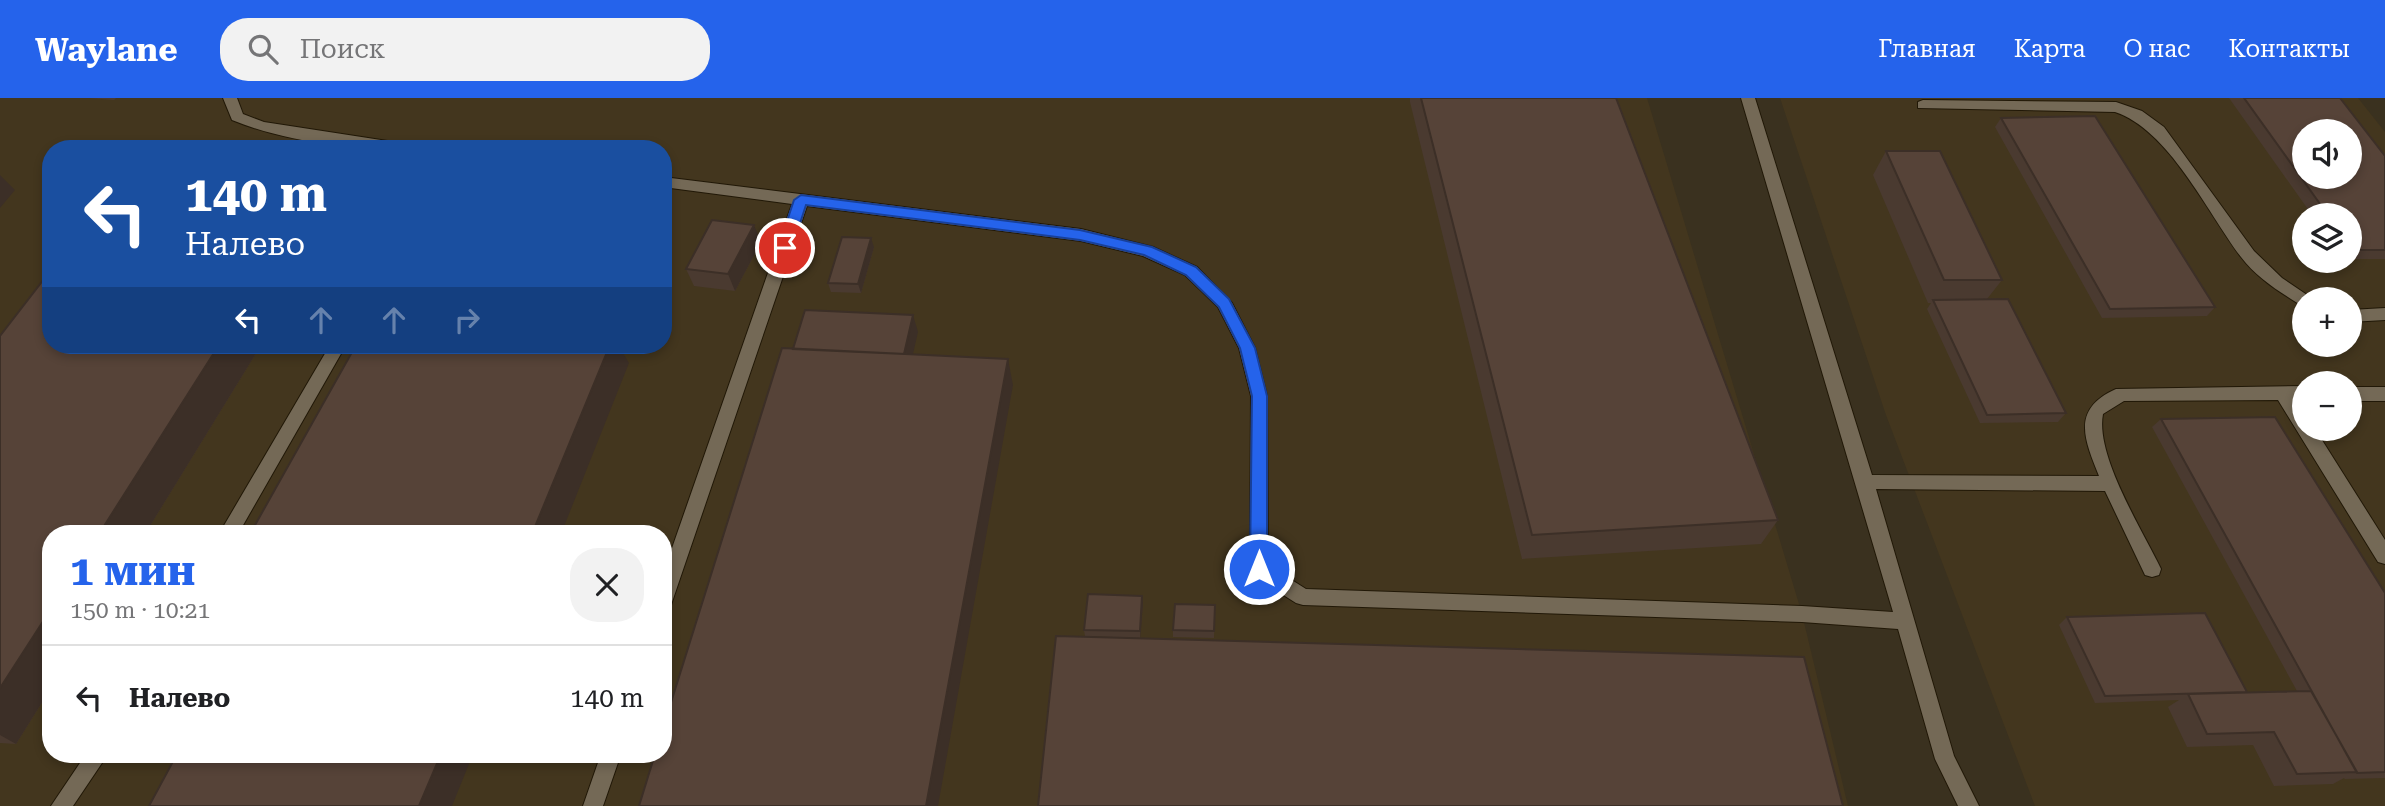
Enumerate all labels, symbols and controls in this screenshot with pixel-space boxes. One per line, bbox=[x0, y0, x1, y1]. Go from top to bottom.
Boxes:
search box bbox=[220, 18, 710, 81]
text: Waylane bbox=[35, 30, 178, 69]
icon: search bbox=[244, 30, 282, 68]
text: Поиск bbox=[300, 34, 385, 64]
text: Главная bbox=[1878, 35, 1976, 63]
text: Карта bbox=[2014, 35, 2085, 63]
text: О нас bbox=[2123, 35, 2190, 63]
text: Контакты bbox=[2228, 35, 2350, 63]
map controls bbox=[2292, 119, 2362, 441]
button: sound bbox=[2292, 119, 2362, 189]
text: 140 m bbox=[185, 166, 327, 223]
icon: left bbox=[70, 168, 161, 259]
button: layers bbox=[2292, 203, 2362, 273]
pin bbox=[755, 218, 815, 278]
text: Налево bbox=[185, 225, 305, 263]
icon: arrive bbox=[766, 229, 804, 267]
button: + bbox=[2292, 287, 2362, 357]
icon: left bbox=[229, 301, 267, 339]
icon: ahead bbox=[302, 301, 340, 339]
icon: ahead bbox=[375, 301, 413, 339]
icon: right bbox=[448, 301, 486, 339]
button: − bbox=[2292, 371, 2362, 441]
position arrow bbox=[1222, 532, 1296, 606]
text: 1 мин bbox=[70, 546, 195, 595]
button: close bbox=[570, 548, 644, 622]
text: 150 m · 10:21 bbox=[70, 597, 210, 624]
icon: left bbox=[70, 679, 108, 717]
text: Налево bbox=[129, 683, 230, 713]
text: 140 m bbox=[570, 683, 644, 713]

